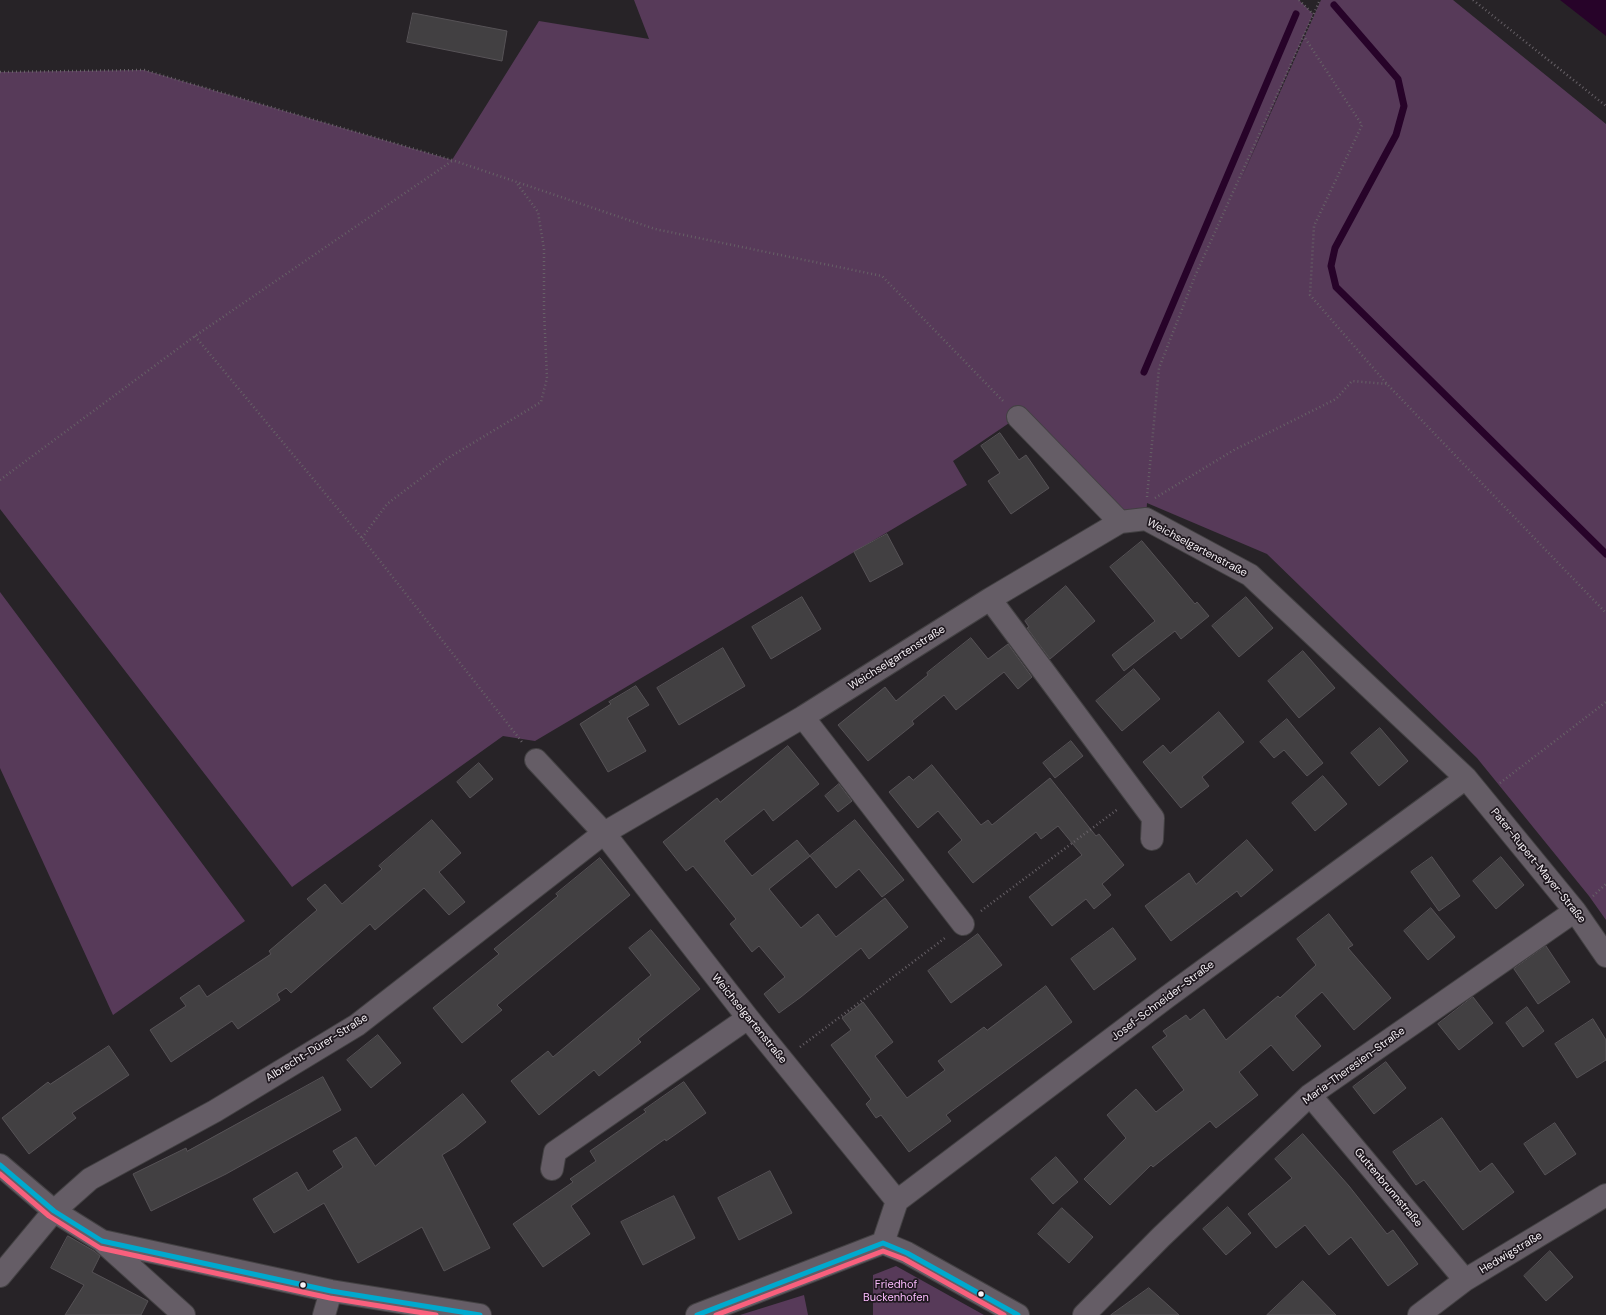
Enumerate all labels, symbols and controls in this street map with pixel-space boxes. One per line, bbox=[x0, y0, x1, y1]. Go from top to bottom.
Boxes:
street label: Weichselgartenstraße bbox=[1145, 516, 1249, 580]
street label: Weichselgartenstraße bbox=[846, 623, 948, 693]
street label: Pater-Rupert-Mayer-Straße bbox=[1488, 806, 1588, 926]
street label: Josef-Schneider-Straße bbox=[1109, 958, 1217, 1044]
street label: Weichselgartenstraße bbox=[709, 971, 789, 1067]
street label: Albrecht-Dürer-Straße bbox=[264, 1011, 370, 1085]
street label: Maria-Theresien-Straße bbox=[1300, 1025, 1408, 1107]
street label: Guttenbrunnstraße bbox=[1351, 1146, 1425, 1230]
street label: Hedwigstraße bbox=[1477, 1229, 1545, 1277]
park label: Friedhof Buckenhofen bbox=[863, 1278, 929, 1304]
unlabelled marker bbox=[298, 1280, 308, 1290]
unlabelled marker bbox=[976, 1289, 986, 1299]

